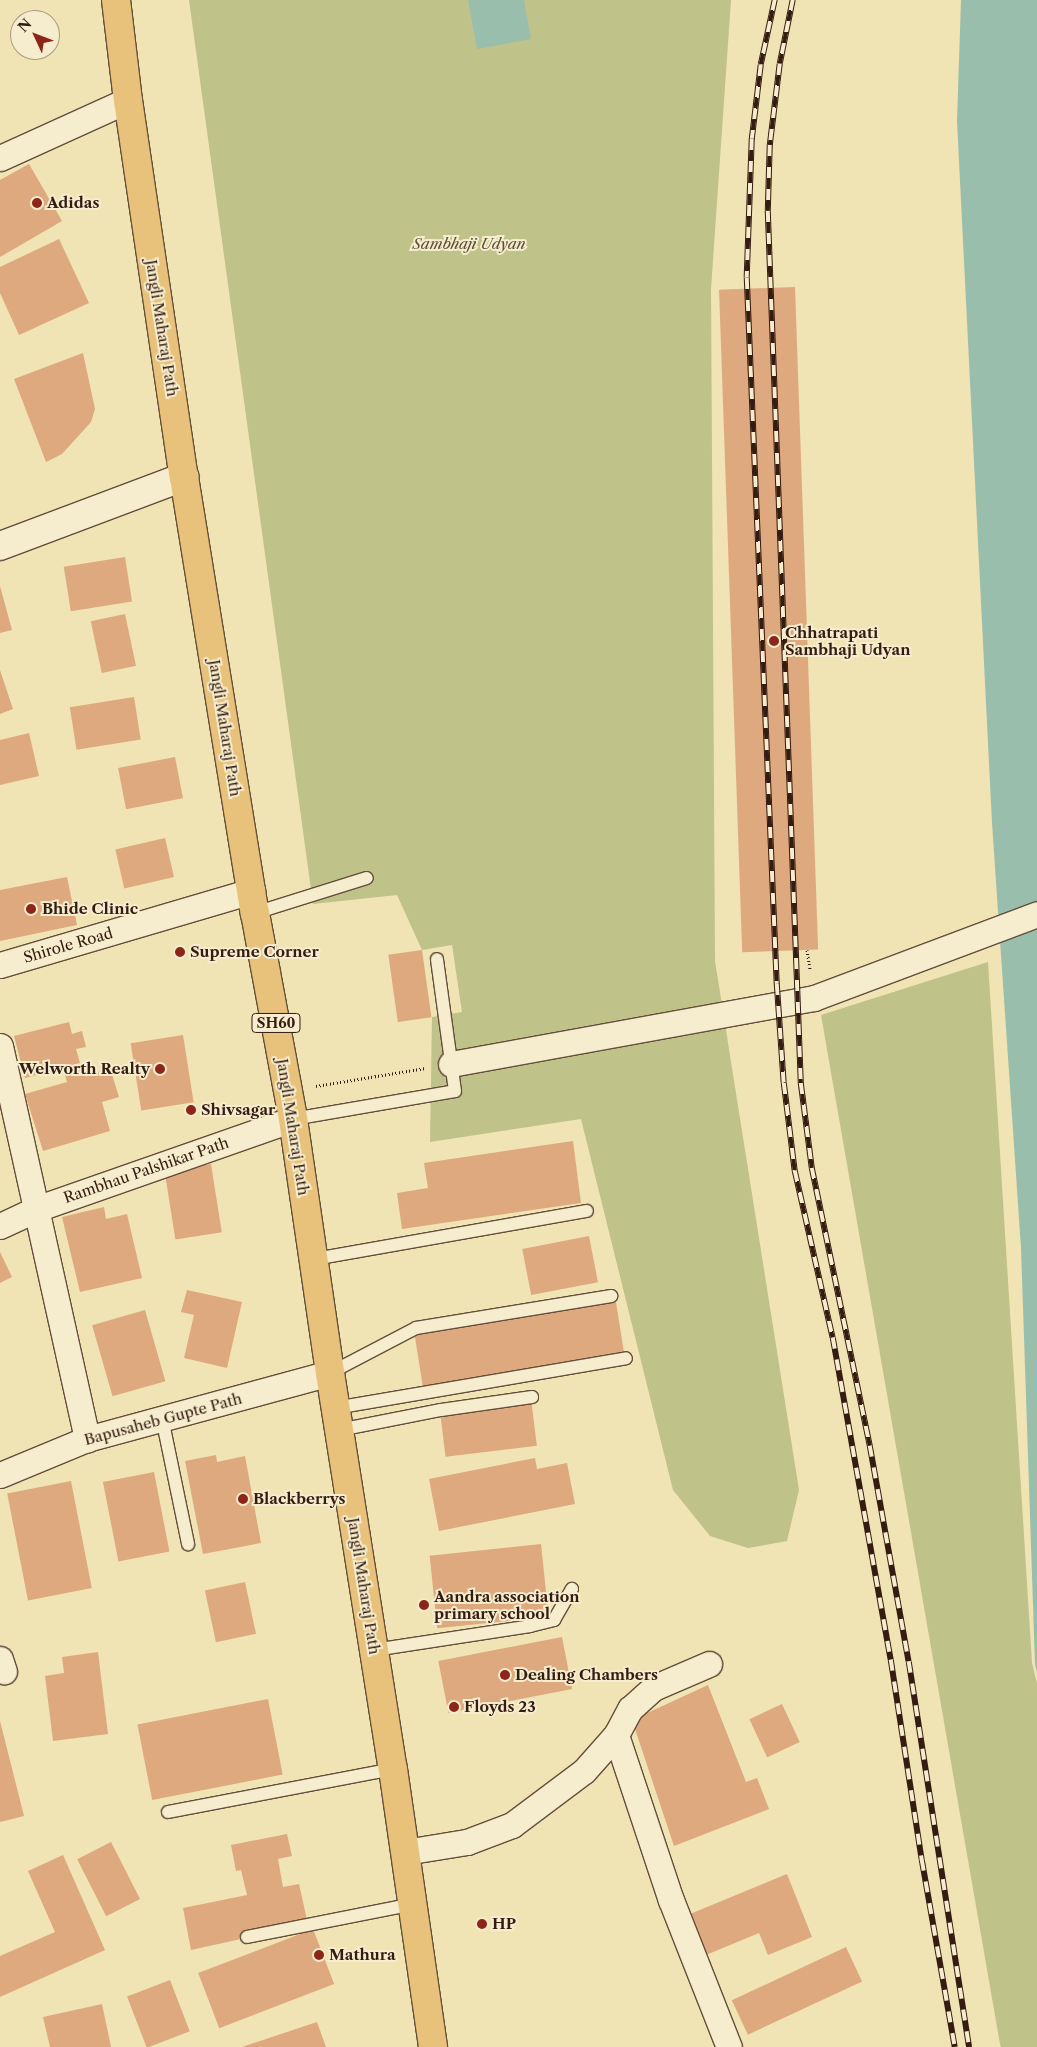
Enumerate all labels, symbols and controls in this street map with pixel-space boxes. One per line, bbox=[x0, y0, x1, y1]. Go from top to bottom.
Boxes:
north arrow bbox=[10, 10, 60, 60]
text: N bbox=[14, 15, 35, 36]
place label: Adidas bbox=[47, 194, 99, 212]
marker: Adidas bbox=[31, 197, 43, 209]
park label: Sambhaji Udyan bbox=[412, 235, 526, 253]
street label: Jangli Maharaj Path bbox=[142, 258, 182, 398]
place label: Chhatrapati Sambhaji Udyan bbox=[785, 623, 910, 658]
marker: Chhatrapati Sambhaji Udyan bbox=[767, 634, 781, 648]
street label: Jangli Maharaj Path bbox=[205, 658, 245, 798]
place label: Bhide Clinic bbox=[42, 900, 138, 918]
marker: Bhide Clinic bbox=[24, 902, 38, 916]
street label: Shirole Road bbox=[21, 924, 115, 966]
place label: Supreme Corner bbox=[190, 943, 319, 961]
marker: Supreme Corner bbox=[174, 946, 186, 958]
road number: SH60 bbox=[251, 1011, 301, 1034]
street label: Jangli Maharaj Path bbox=[273, 1057, 313, 1197]
place label: Welworth Realty bbox=[19, 1060, 150, 1078]
marker: Welworth Realty bbox=[154, 1063, 166, 1075]
place label: Shivsagar bbox=[201, 1101, 275, 1119]
marker: Shivsagar bbox=[185, 1104, 197, 1116]
street label: Rambhau Palshikar Path bbox=[61, 1133, 231, 1207]
street label: Bapusaheb Gupte Path bbox=[82, 1389, 244, 1449]
place label: Blackberrys bbox=[253, 1490, 346, 1508]
marker: Blackberrys bbox=[237, 1493, 249, 1505]
street label: Jangli Maharaj Path bbox=[344, 1516, 384, 1656]
place label: Aandra association primary school bbox=[434, 1587, 580, 1622]
marker: Aandra association primary school bbox=[418, 1599, 430, 1611]
place label: Dealing Chambers bbox=[515, 1666, 658, 1684]
marker: Dealing Chambers bbox=[499, 1669, 511, 1681]
place label: Floyds 23 bbox=[464, 1698, 536, 1716]
marker: Floyds 23 bbox=[448, 1701, 460, 1713]
place label: HP bbox=[492, 1915, 516, 1933]
marker: HP bbox=[476, 1918, 488, 1930]
place label: Mathura bbox=[329, 1946, 396, 1964]
marker: Mathura bbox=[313, 1949, 325, 1961]

